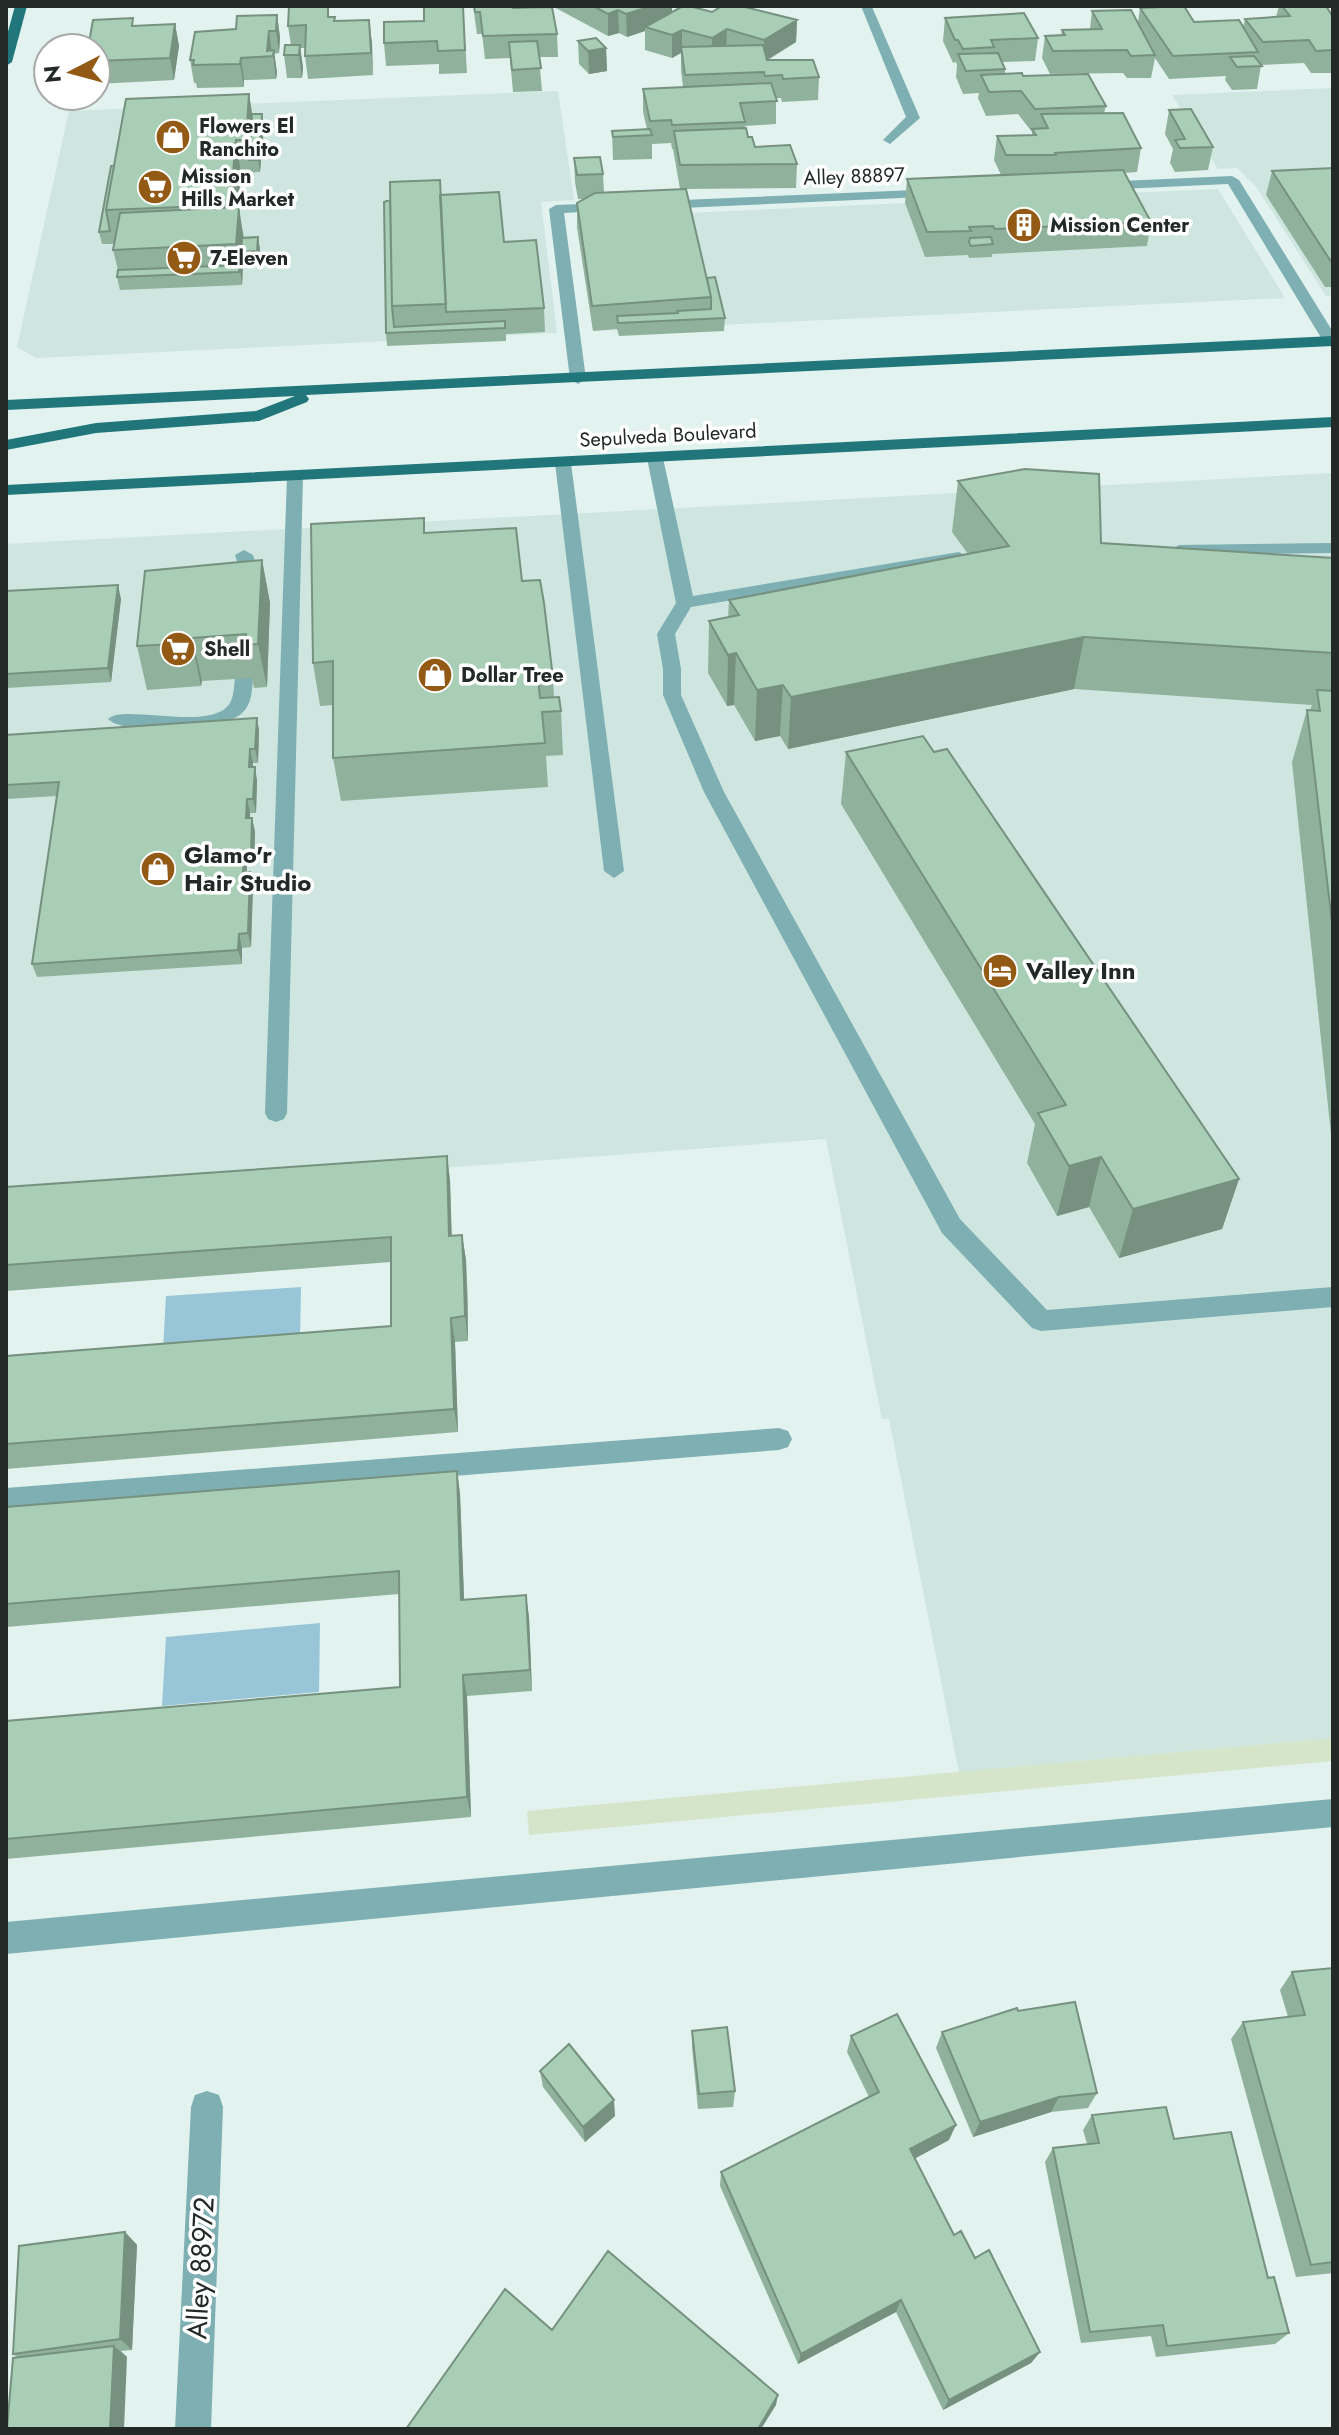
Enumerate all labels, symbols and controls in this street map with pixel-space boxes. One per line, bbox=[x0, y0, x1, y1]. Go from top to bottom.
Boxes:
north arrow bbox=[32, 32, 112, 112]
text: N bbox=[35, 64, 69, 84]
place label: Flowers El Ranchito bbox=[199, 112, 294, 164]
shop icon: Flowers El Ranchito bbox=[154, 118, 192, 156]
street label: Alley 88897 bbox=[803, 160, 906, 193]
place label: Mission Hills Market bbox=[181, 162, 295, 214]
supermarket icon: Mission Hills Market bbox=[136, 168, 174, 206]
building icon: Mission Center bbox=[1005, 206, 1043, 244]
place label: Mission Center bbox=[1050, 211, 1190, 240]
supermarket icon: 7-Eleven bbox=[165, 239, 203, 277]
place label: 7-Eleven bbox=[210, 244, 288, 273]
street label: Sepulveda Boulevard bbox=[579, 416, 757, 455]
supermarket icon: Shell bbox=[159, 630, 197, 668]
place label: Shell bbox=[204, 635, 250, 664]
shop icon: Dollar Tree bbox=[416, 656, 454, 694]
place label: Dollar Tree bbox=[461, 661, 564, 690]
place label: Glamo'r Hair Studio bbox=[184, 837, 312, 900]
shop icon: Glamo'r Hair Studio bbox=[139, 850, 177, 888]
hotel icon: Valley Inn bbox=[981, 952, 1019, 990]
place label: Valley Inn bbox=[1025, 953, 1136, 988]
street label: Alley 88972 bbox=[176, 2196, 225, 2340]

